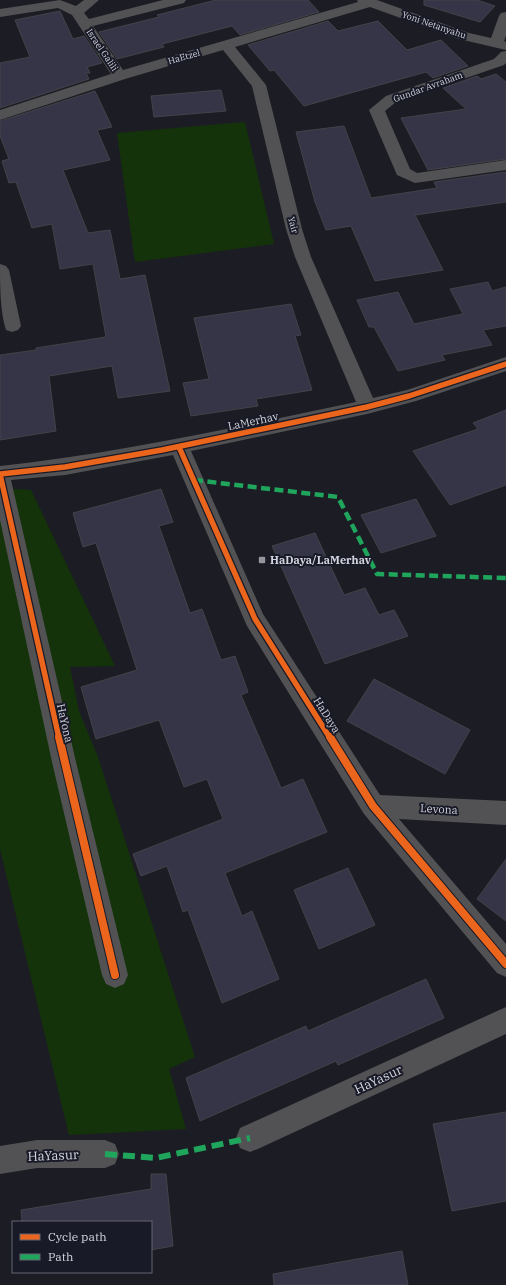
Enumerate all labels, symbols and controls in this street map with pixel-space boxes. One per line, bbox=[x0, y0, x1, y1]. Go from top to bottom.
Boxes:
street label: Yoni Netanyahu bbox=[401, 8, 468, 41]
street label: Israel Galili bbox=[84, 27, 121, 73]
street label: HaEtzel bbox=[167, 47, 202, 66]
street label: Gundar Avraham bbox=[392, 69, 464, 104]
street label: Yair bbox=[286, 215, 301, 234]
street label: LaMerhav bbox=[226, 409, 280, 433]
place label: HaDaya/LaMerhav bbox=[270, 553, 372, 567]
marker: HaDaya/LaMerhav bbox=[257, 555, 267, 565]
street label: HaDaya bbox=[310, 694, 344, 736]
street label: HaYona bbox=[54, 702, 76, 744]
street label: Levona bbox=[420, 801, 458, 817]
street label: HaYasur bbox=[351, 1061, 405, 1098]
street label: HaYasur bbox=[27, 1146, 79, 1165]
legend bbox=[12, 1221, 152, 1273]
text: Cycle path bbox=[48, 1229, 107, 1244]
text: Path bbox=[48, 1249, 74, 1264]

